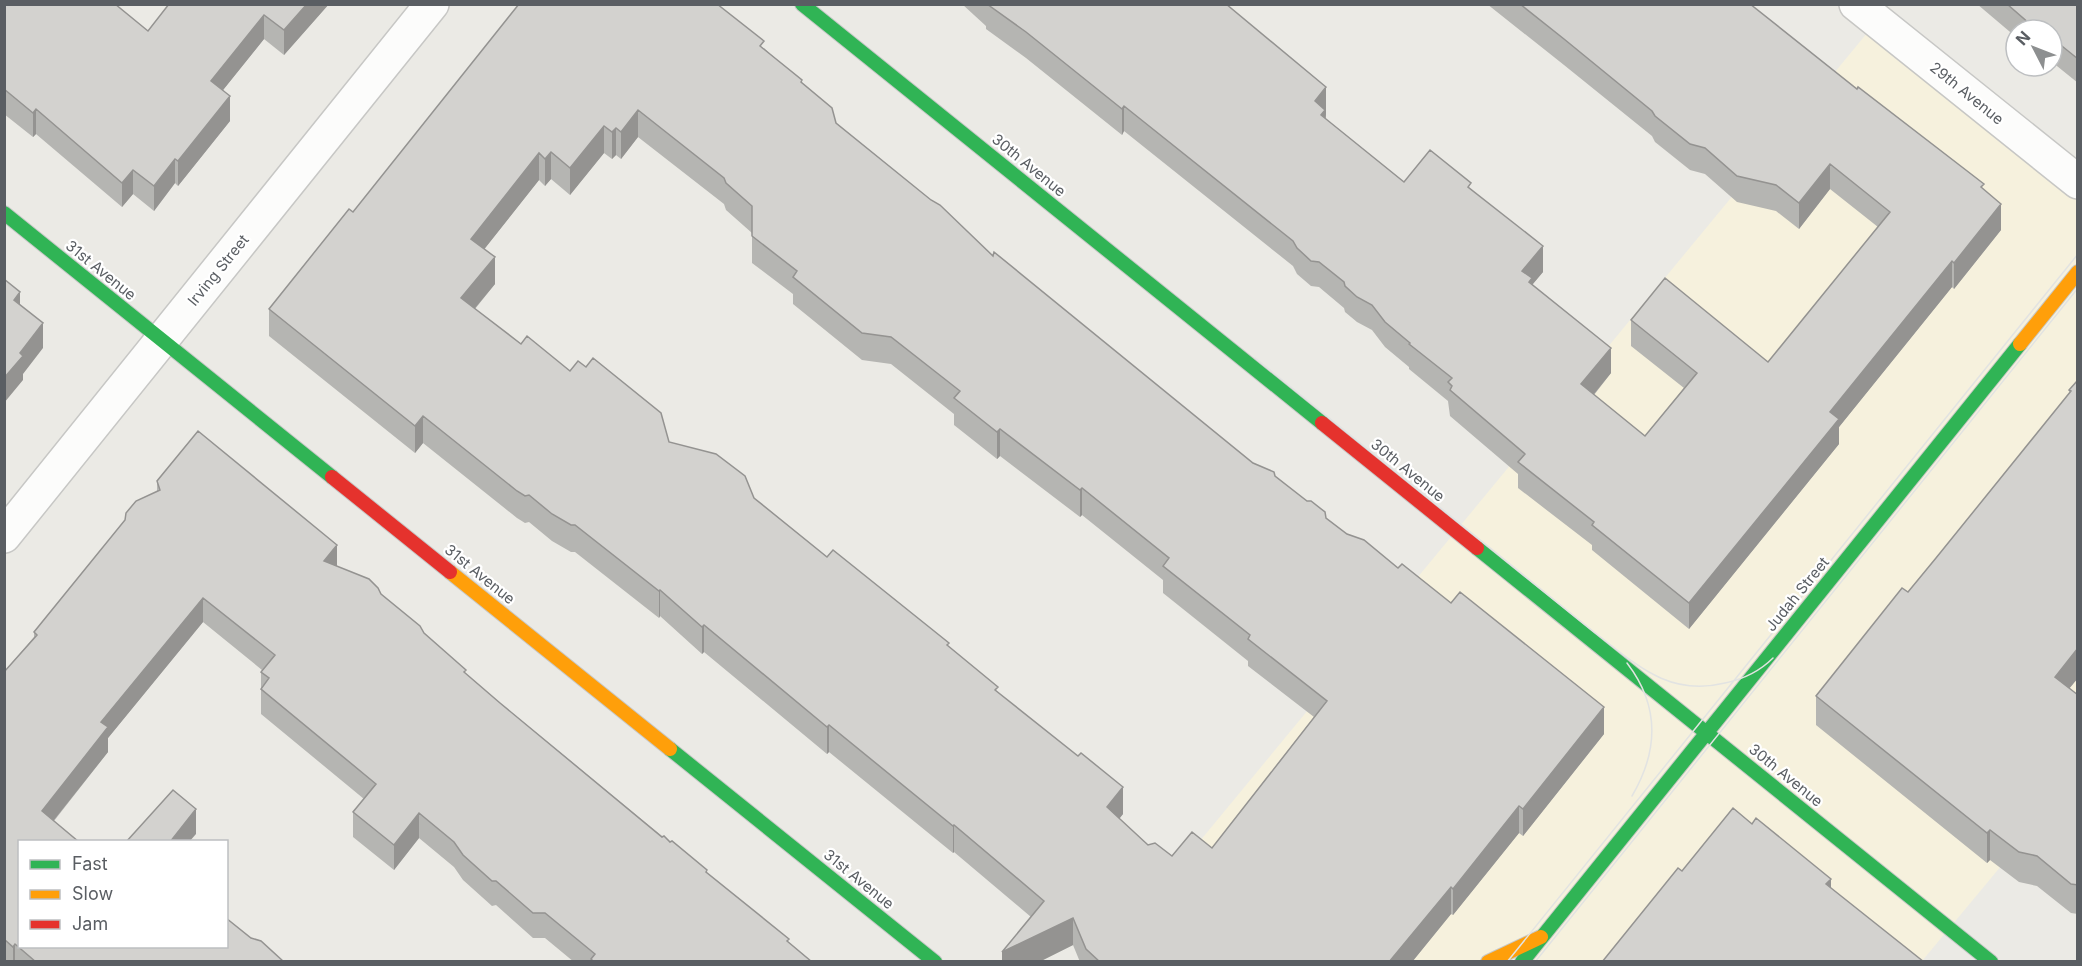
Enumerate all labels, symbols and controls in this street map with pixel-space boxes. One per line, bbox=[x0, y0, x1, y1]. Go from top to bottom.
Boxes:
north arrow bbox=[2004, 18, 2064, 78]
text: N bbox=[2011, 27, 2034, 49]
street label: 29th Avenue bbox=[1926, 57, 2008, 129]
street label: 30th Avenue bbox=[988, 129, 1070, 201]
street label: Irving Street bbox=[183, 230, 253, 310]
street label: 31st Avenue bbox=[62, 236, 140, 304]
street label: 30th Avenue bbox=[1367, 434, 1449, 506]
street label: 31st Avenue bbox=[441, 540, 519, 608]
street label: Judah Street bbox=[1761, 553, 1833, 635]
street label: 30th Avenue bbox=[1745, 739, 1827, 811]
legend bbox=[18, 840, 228, 948]
street label: 31st Avenue bbox=[820, 845, 898, 913]
text: Fast bbox=[72, 853, 108, 874]
text: Slow bbox=[72, 883, 113, 904]
text: Jam bbox=[72, 913, 108, 934]

